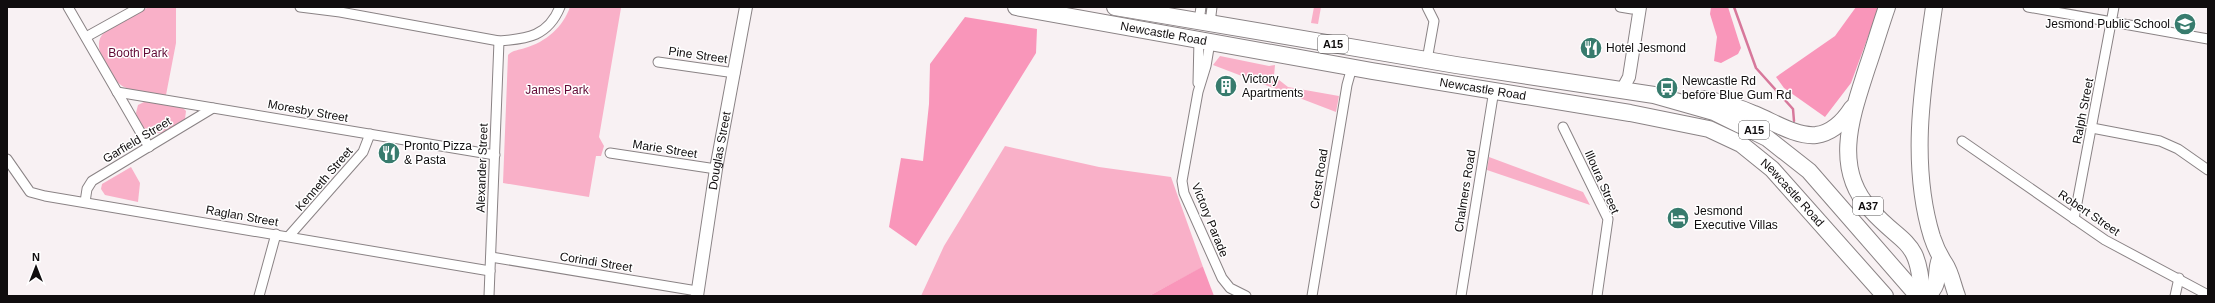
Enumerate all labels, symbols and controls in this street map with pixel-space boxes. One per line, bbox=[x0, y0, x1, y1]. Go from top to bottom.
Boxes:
school or university icon: Jesmond Public School bbox=[2172, 11, 2198, 37]
place label: Jesmond Public School bbox=[2045, 17, 2170, 31]
street label: Newcastle Road bbox=[1119, 19, 1208, 48]
road number: A15 bbox=[1318, 35, 1348, 53]
restaurant icon: Hotel Jesmond bbox=[1578, 35, 1604, 61]
place label: Hotel Jesmond bbox=[1606, 41, 1686, 55]
street label: Pine Street bbox=[668, 44, 729, 66]
park label: Booth Park bbox=[108, 46, 169, 60]
place label: Victory Apartments bbox=[1242, 72, 1303, 100]
building icon: Victory Apartments bbox=[1213, 73, 1239, 99]
place label: Newcastle Rd before Blue Gum Rd bbox=[1682, 74, 1791, 102]
street label: Newcastle Road bbox=[1439, 75, 1527, 103]
bus stop icon: Newcastle Rd before Blue Gum Rd bbox=[1654, 75, 1680, 101]
street label: Ralph Street bbox=[2070, 76, 2096, 145]
park label: James Park bbox=[525, 83, 590, 97]
street label: Moresby Street bbox=[267, 97, 350, 125]
street label: Douglas Street bbox=[706, 110, 734, 191]
street label: Garfield Street bbox=[100, 114, 174, 166]
road number: A15 bbox=[1739, 121, 1769, 139]
street label: Alexander Street bbox=[473, 122, 491, 213]
street label: Marie Street bbox=[632, 137, 699, 161]
place label: Pronto Pizza & Pasta bbox=[404, 139, 472, 167]
restaurant icon: Pronto Pizza & Pasta bbox=[376, 140, 402, 166]
street label: Kenneth Street bbox=[292, 144, 356, 214]
street label: Crest Road bbox=[1307, 148, 1331, 210]
street label: Illoura Street bbox=[1582, 148, 1622, 217]
street label: Chalmers Road bbox=[1452, 149, 1478, 233]
street label: Newcastle Road bbox=[1758, 156, 1827, 230]
street label: Victory Parade bbox=[1189, 181, 1231, 259]
street label: Robert Street bbox=[2055, 187, 2123, 239]
road number: A37 bbox=[1853, 197, 1883, 215]
street label: Raglan Street bbox=[205, 203, 280, 229]
place label: Jesmond Executive Villas bbox=[1694, 204, 1778, 232]
hotel icon: Jesmond Executive Villas bbox=[1665, 205, 1691, 231]
north arrow bbox=[16, 247, 56, 287]
street label: Corindi Street bbox=[559, 249, 634, 275]
text: N bbox=[32, 251, 40, 263]

